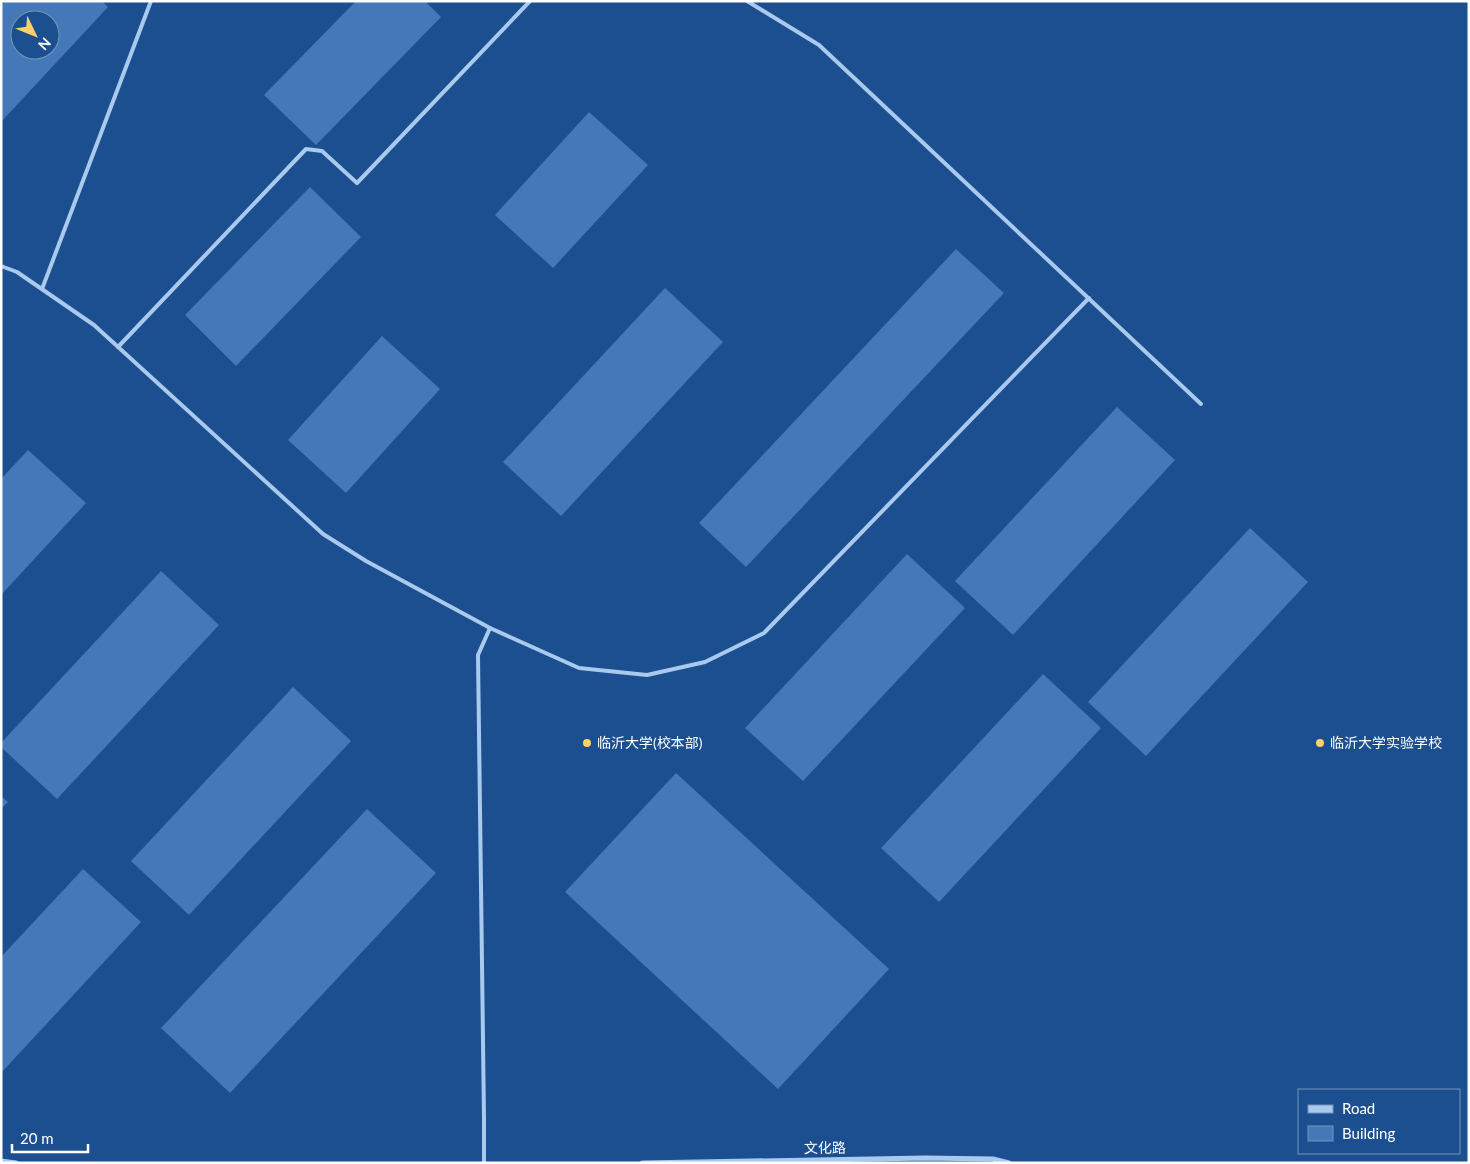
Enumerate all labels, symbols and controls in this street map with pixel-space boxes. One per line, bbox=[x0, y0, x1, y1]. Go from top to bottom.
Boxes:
north arrow bbox=[10, 10, 60, 60]
text: N bbox=[35, 34, 55, 54]
place label: 临沂大学(校本部) bbox=[597, 734, 703, 751]
place label: 临沂大学实验学校 bbox=[1330, 734, 1442, 751]
marker: 临沂大学(校本部) bbox=[581, 737, 593, 749]
marker: 临沂大学实验学校 bbox=[1314, 737, 1326, 749]
legend bbox=[1298, 1089, 1460, 1154]
text: Road bbox=[1342, 1099, 1375, 1117]
scale bar bbox=[12, 1122, 89, 1154]
text: Building bbox=[1342, 1124, 1395, 1142]
text: 20 m bbox=[20, 1129, 54, 1147]
street label: 文化路 bbox=[804, 1139, 846, 1156]

